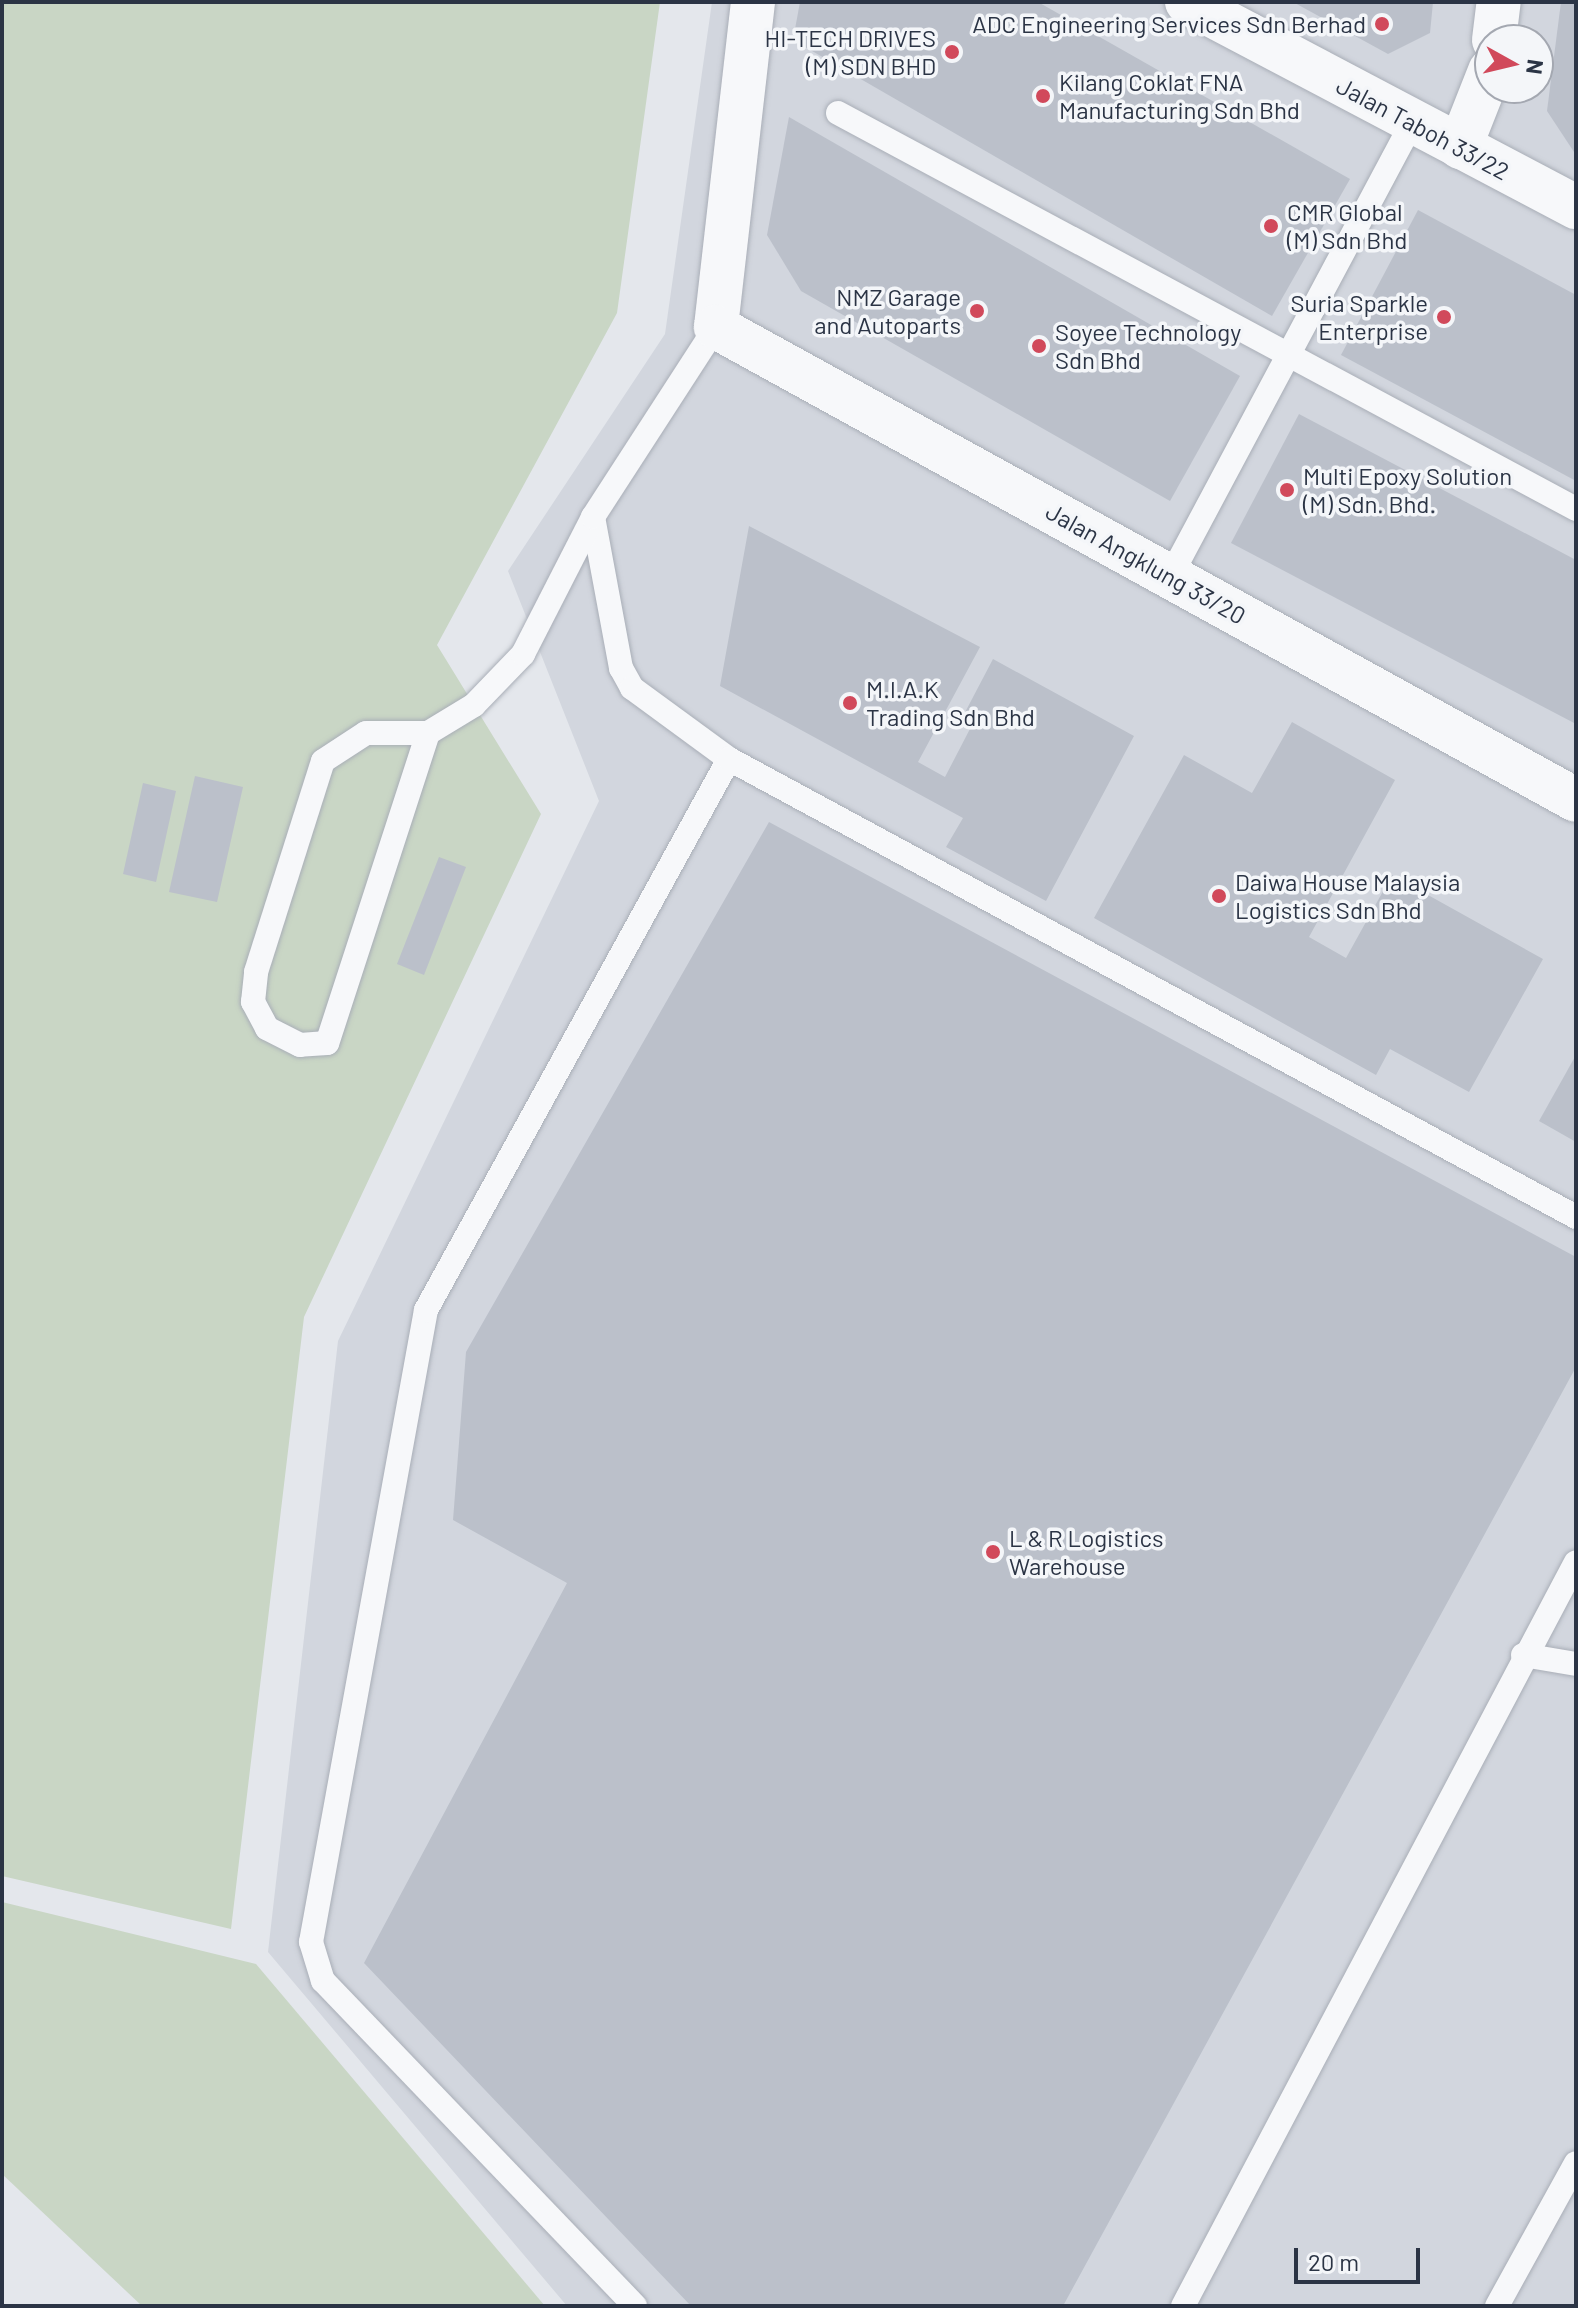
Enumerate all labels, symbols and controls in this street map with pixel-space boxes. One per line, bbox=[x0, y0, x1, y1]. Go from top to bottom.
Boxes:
place label: ADC Engineering Services Sdn Berhad bbox=[972, 10, 1366, 38]
marker: ADC Engineering Services Sdn Berhad bbox=[1373, 15, 1391, 33]
place label: HI-TECH DRIVES (M) SDN BHD bbox=[765, 24, 936, 80]
north arrow bbox=[1474, 24, 1554, 104]
marker: HI-TECH DRIVES (M) SDN BHD bbox=[943, 43, 961, 61]
text: N bbox=[1522, 58, 1550, 76]
place label: Kilang Coklat FNA Manufacturing Sdn Bhd bbox=[1059, 68, 1300, 124]
street label: Jalan Taboh 33/22 bbox=[1332, 70, 1514, 186]
marker: Kilang Coklat FNA Manufacturing Sdn Bhd bbox=[1034, 87, 1052, 105]
place label: CMR Global (M) Sdn Bhd bbox=[1287, 198, 1407, 254]
marker: CMR Global (M) Sdn Bhd bbox=[1262, 217, 1280, 235]
place label: NMZ Garage and Autoparts bbox=[814, 283, 961, 339]
place label: Suria Sparkle Enterprise bbox=[1291, 289, 1428, 345]
marker: NMZ Garage and Autoparts bbox=[968, 302, 986, 320]
marker: Suria Sparkle Enterprise bbox=[1435, 308, 1453, 326]
place label: Soyee Technology Sdn Bhd bbox=[1055, 318, 1241, 374]
marker: Soyee Technology Sdn Bhd bbox=[1030, 337, 1048, 355]
place label: Multi Epoxy Solution (M) Sdn. Bhd. bbox=[1303, 462, 1512, 518]
marker: Multi Epoxy Solution (M) Sdn. Bhd. bbox=[1278, 481, 1296, 499]
street label: Jalan Angklung 33/20 bbox=[1041, 496, 1251, 630]
place label: M.I.A.K Trading Sdn Bhd bbox=[866, 675, 1035, 731]
marker: M.I.A.K Trading Sdn Bhd bbox=[841, 694, 859, 712]
place label: Daiwa House Malaysia Logistics Sdn Bhd bbox=[1235, 868, 1460, 924]
marker: Daiwa House Malaysia Logistics Sdn Bhd bbox=[1210, 887, 1228, 905]
place label: L & R Logistics Warehouse bbox=[1009, 1524, 1164, 1580]
marker: L & R Logistics Warehouse bbox=[984, 1543, 1002, 1561]
scale bar bbox=[1298, 2232, 1424, 2282]
text: 20 m bbox=[1308, 2247, 1359, 2276]

